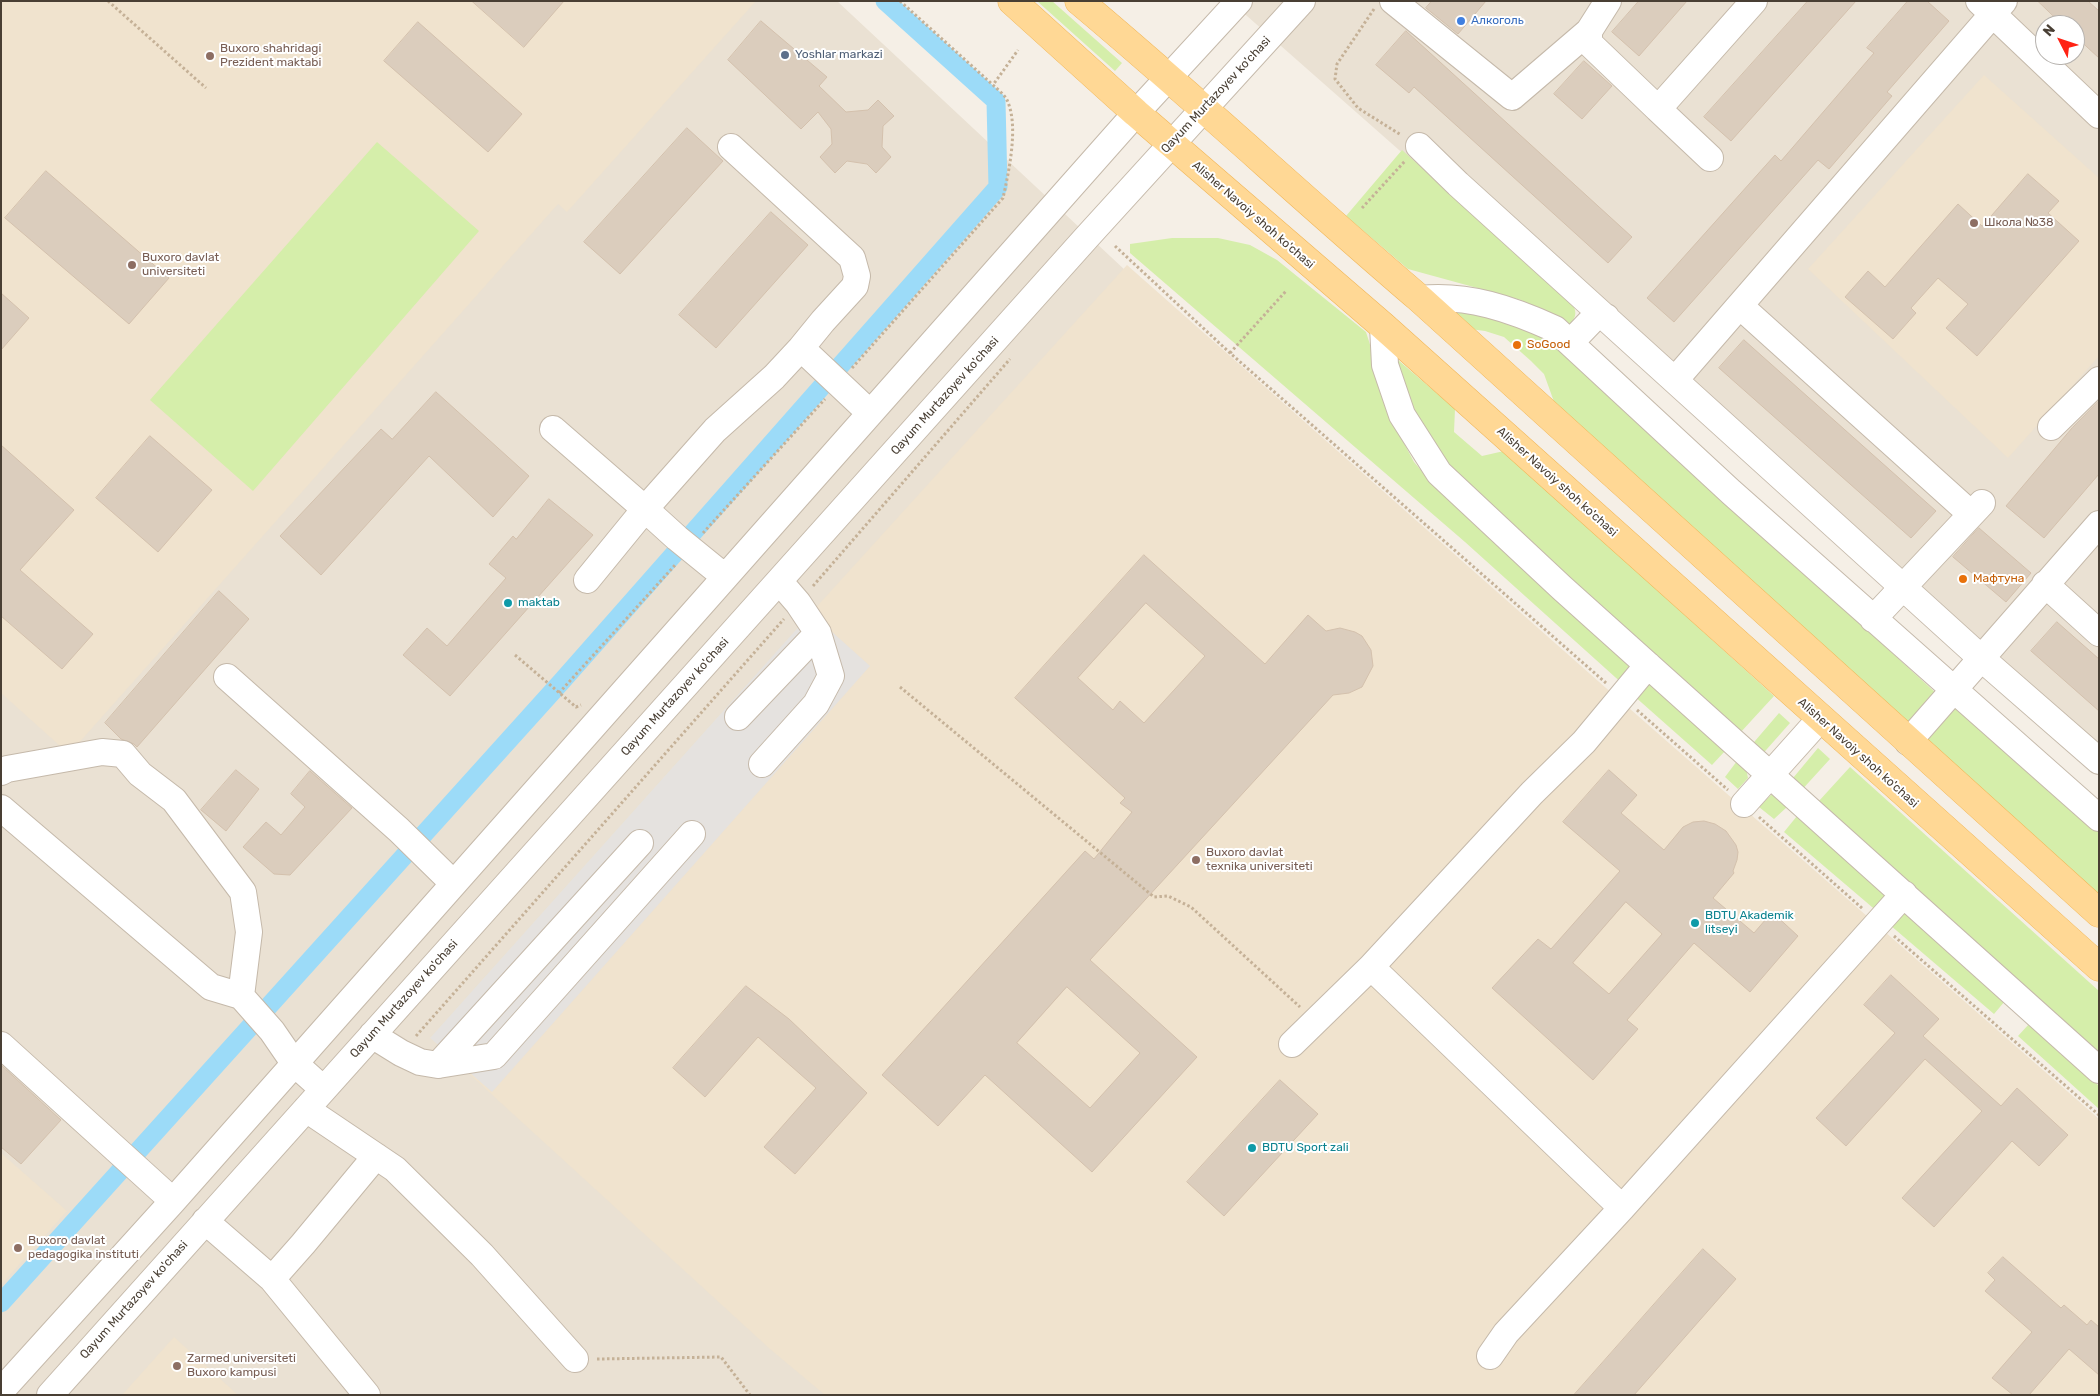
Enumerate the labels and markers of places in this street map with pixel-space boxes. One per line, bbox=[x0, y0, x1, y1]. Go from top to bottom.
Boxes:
place label: Алкоголь bbox=[1471, 14, 1524, 28]
marker: Алкоголь bbox=[1455, 15, 1467, 27]
place label: Buxoro shahridagi Prezident maktabi bbox=[220, 42, 321, 70]
place label: Yoshlar markazi bbox=[795, 48, 883, 62]
marker: Yoshlar markazi bbox=[779, 49, 791, 61]
marker: Buxoro shahridagi Prezident maktabi bbox=[204, 50, 216, 62]
place label: Школа №38 bbox=[1984, 216, 2054, 230]
marker: Школа №38 bbox=[1968, 217, 1980, 229]
place label: Buxoro davlat universiteti bbox=[142, 251, 219, 279]
marker: Buxoro davlat universiteti bbox=[126, 259, 138, 271]
place label: SoGood bbox=[1527, 338, 1570, 352]
marker: SoGood bbox=[1511, 339, 1523, 351]
place label: Мафтуна bbox=[1973, 572, 2024, 586]
marker: Мафтуна bbox=[1957, 573, 1969, 585]
place label: maktab bbox=[518, 596, 560, 610]
marker: maktab bbox=[502, 597, 514, 609]
place label: Buxoro davlat texnika universiteti bbox=[1206, 846, 1313, 874]
marker: Buxoro davlat texnika universiteti bbox=[1190, 854, 1202, 866]
place label: BDTU Akademik litseyi bbox=[1705, 909, 1794, 937]
marker: BDTU Akademik litseyi bbox=[1689, 917, 1701, 929]
place label: BDTU Sport zali bbox=[1262, 1141, 1349, 1155]
marker: BDTU Sport zali bbox=[1246, 1142, 1258, 1154]
place label: Buxoro davlat pedagogika instituti bbox=[28, 1234, 139, 1262]
marker: Buxoro davlat pedagogika instituti bbox=[12, 1242, 24, 1254]
place label: Zarmed universiteti Buxoro kampusi bbox=[187, 1352, 296, 1380]
marker: Zarmed universiteti Buxoro kampusi bbox=[171, 1360, 183, 1372]

